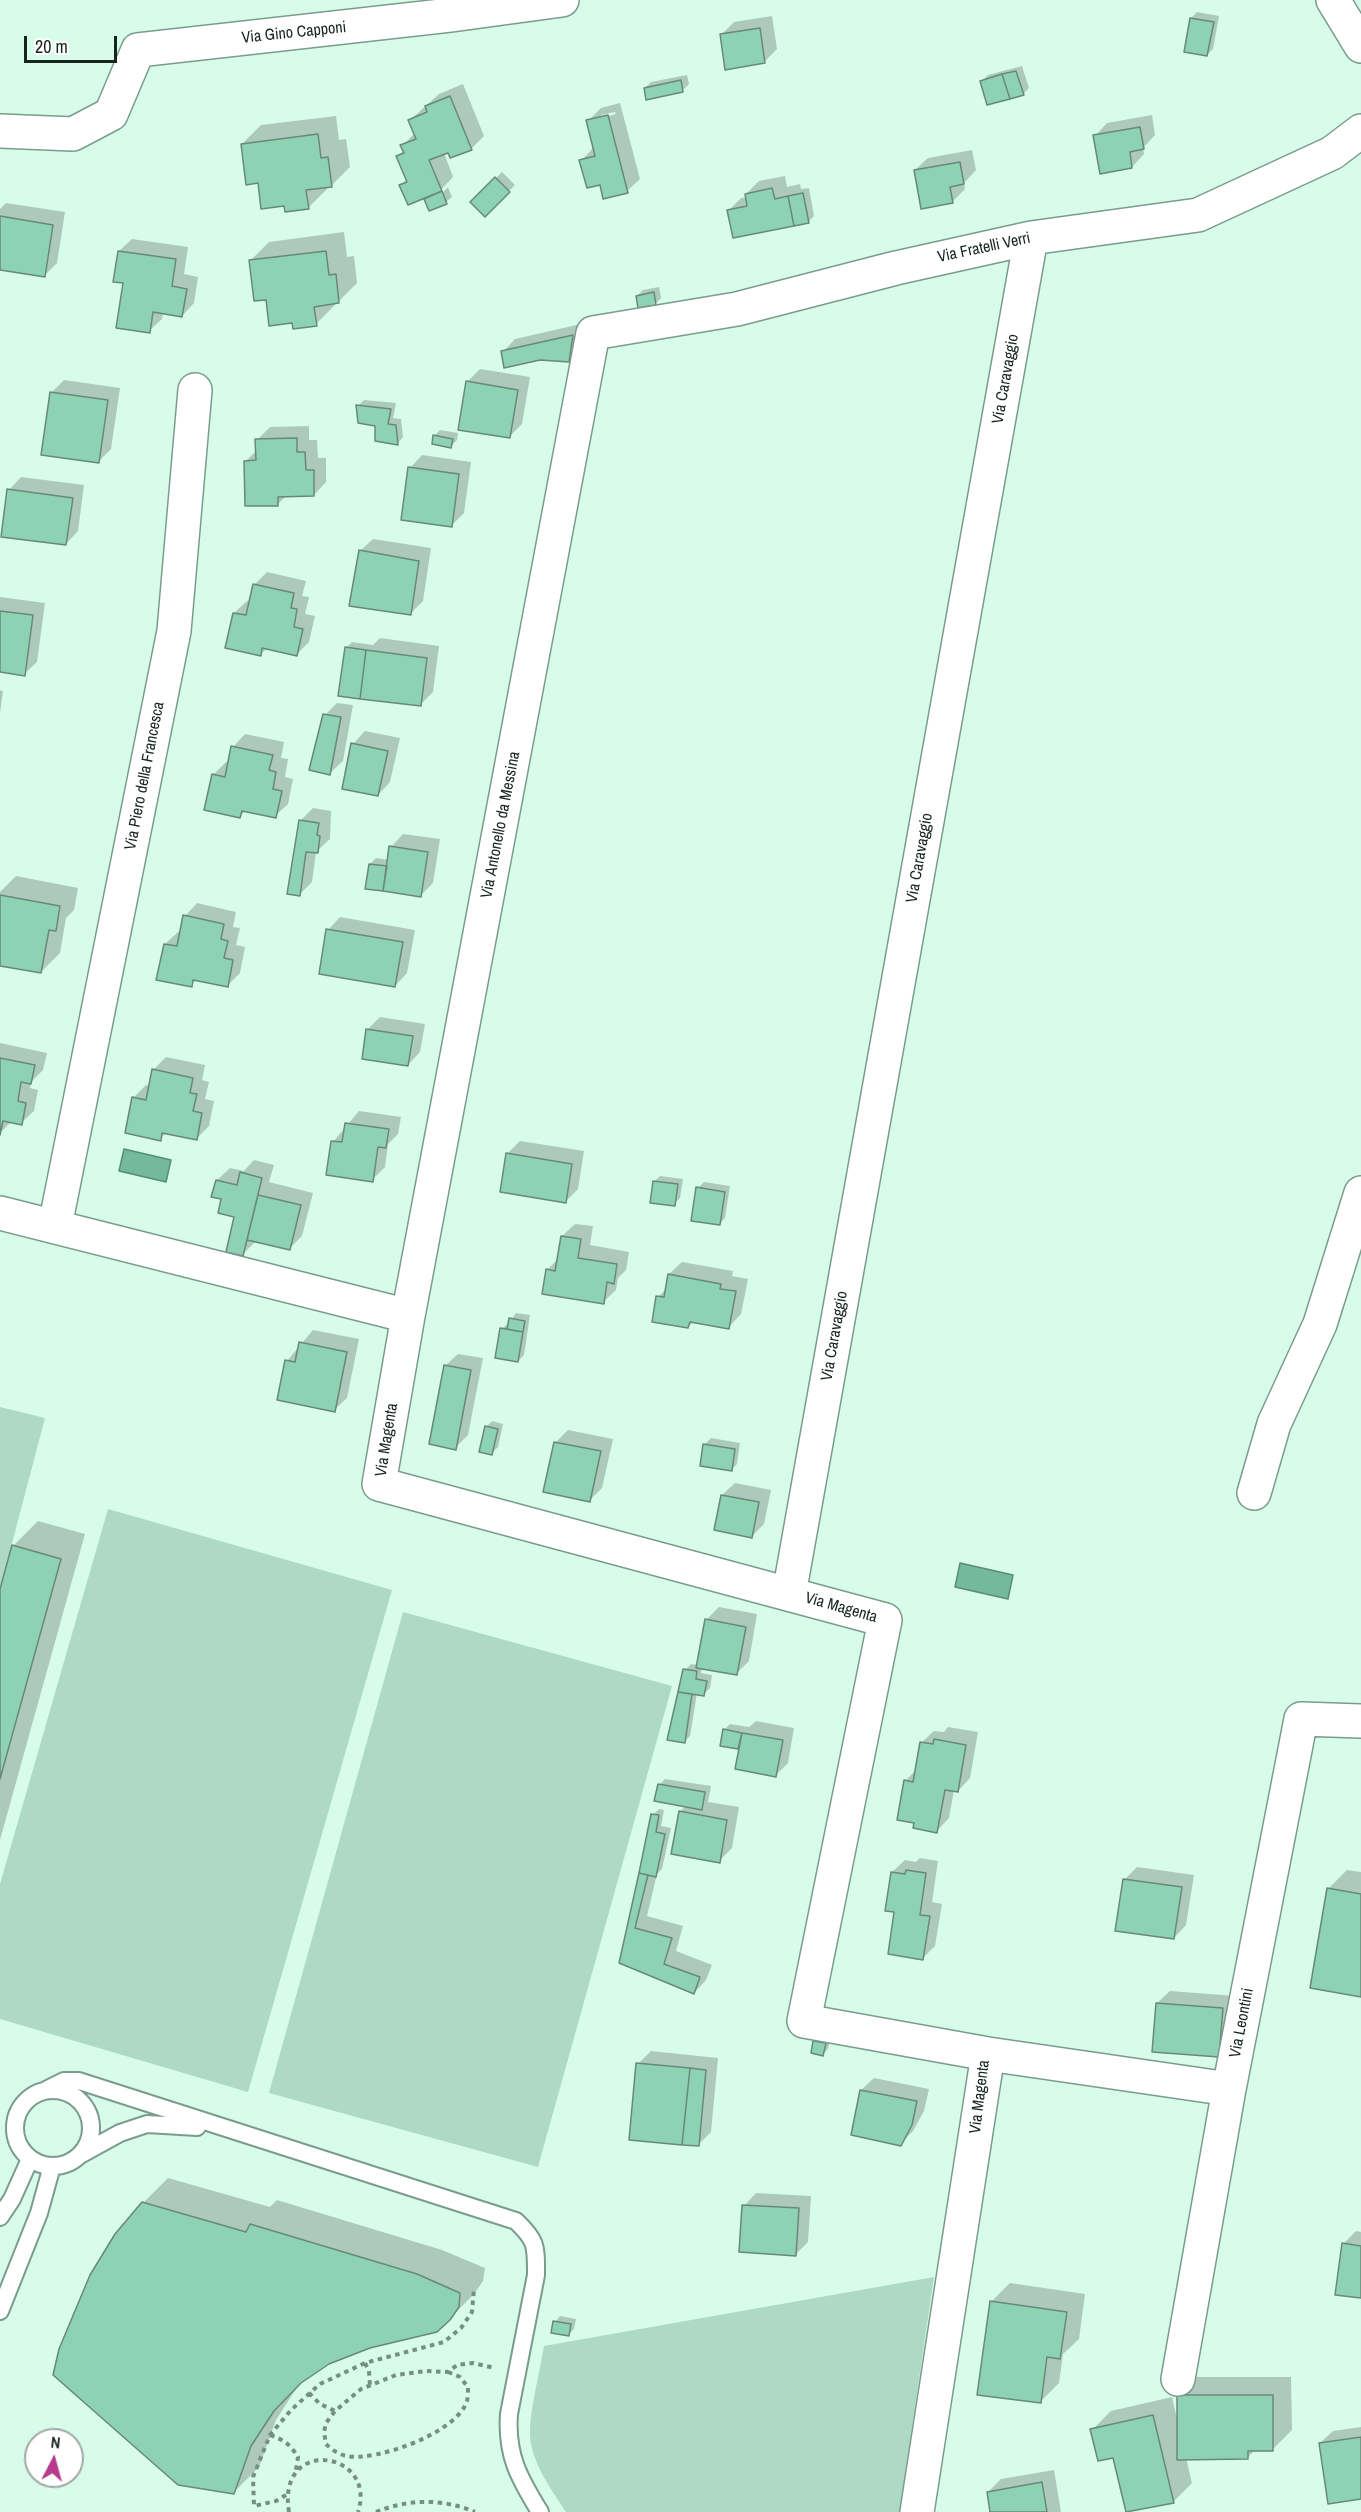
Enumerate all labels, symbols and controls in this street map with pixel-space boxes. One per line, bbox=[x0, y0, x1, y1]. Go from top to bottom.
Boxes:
street label: Via Gino Capponi bbox=[241, 18, 347, 48]
scale bar bbox=[27, 24, 120, 62]
text: 20 m bbox=[35, 34, 68, 59]
street label: Via Fratelli Verri bbox=[936, 229, 1032, 267]
street label: Via Caravaggio bbox=[989, 333, 1023, 425]
street label: Via Piero della Francesca bbox=[121, 700, 169, 852]
street label: Via Antonello da Messina bbox=[477, 750, 525, 900]
street label: Via Caravaggio bbox=[903, 812, 937, 904]
street label: Via Caravaggio bbox=[818, 1290, 852, 1382]
street label: Via Magenta bbox=[372, 1402, 402, 1478]
street label: Via Magenta bbox=[803, 1589, 879, 1627]
street label: Via Leontini bbox=[1226, 1987, 1258, 2059]
street label: Via Magenta bbox=[966, 2059, 994, 2135]
north arrow bbox=[24, 2428, 84, 2488]
text: N bbox=[50, 2431, 62, 2454]

